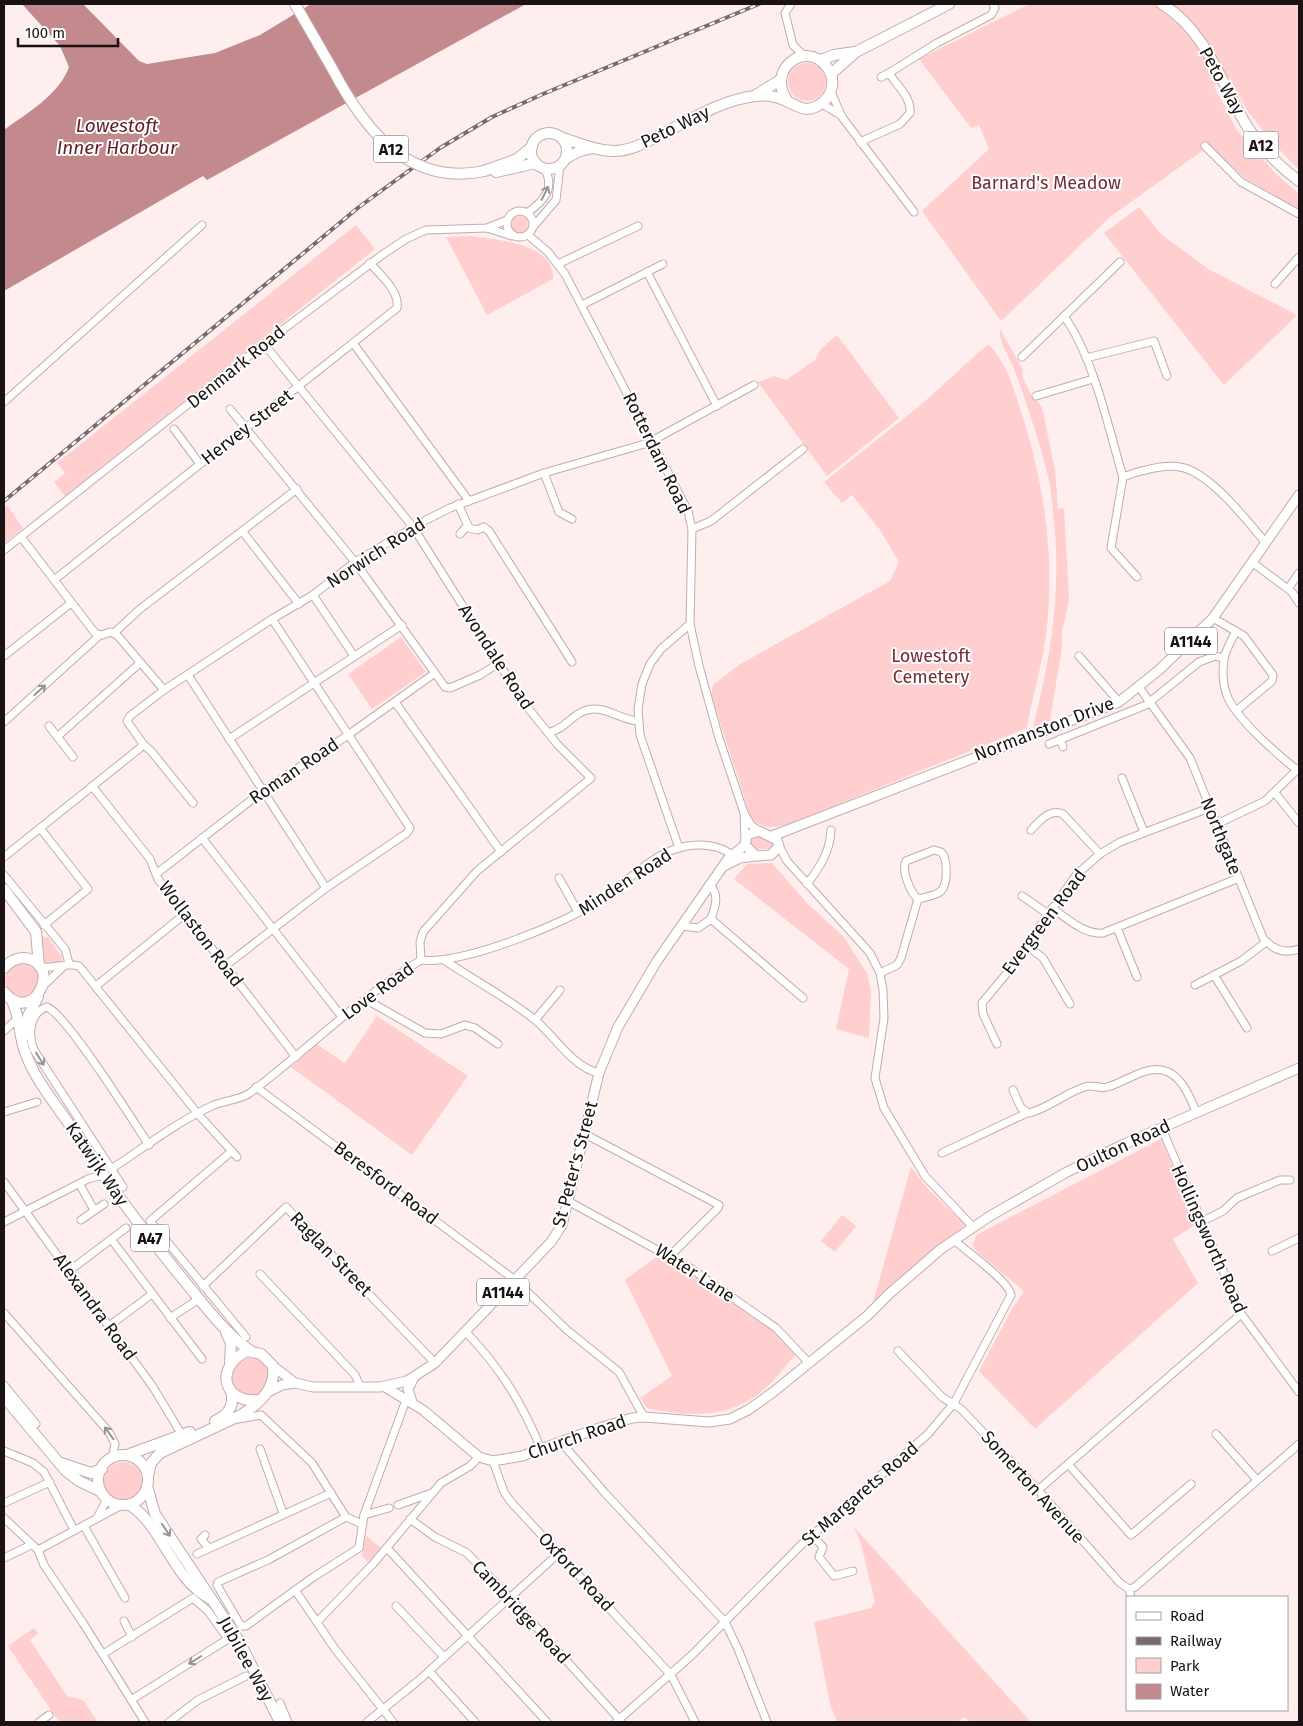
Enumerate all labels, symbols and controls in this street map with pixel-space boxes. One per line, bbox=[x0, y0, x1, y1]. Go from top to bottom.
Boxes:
scale bar bbox=[18, 15, 118, 47]
text: 100 m bbox=[25, 24, 65, 42]
street label: Peto Way bbox=[1194, 43, 1250, 119]
street label: Peto Way bbox=[637, 101, 713, 153]
water label: Lowestoft Inner Harbour bbox=[57, 114, 178, 159]
road number: A12 bbox=[1244, 132, 1278, 158]
road number: A12 bbox=[374, 136, 408, 162]
park label: Barnard's Meadow bbox=[971, 172, 1121, 194]
one-way arrow bbox=[541, 186, 551, 201]
street label: Denmark Road bbox=[183, 321, 289, 413]
street label: Hervey Street bbox=[197, 384, 297, 470]
street label: Rotterdam Road bbox=[618, 389, 696, 517]
street label: Norwich Road bbox=[323, 513, 429, 593]
street label: Avondale Road bbox=[454, 600, 538, 714]
road number: A1144 bbox=[1165, 627, 1217, 654]
park label: Lowestoft Cemetery bbox=[891, 645, 971, 688]
one-way arrow bbox=[34, 684, 47, 696]
street label: Normanston Drive bbox=[971, 692, 1117, 766]
street label: Roman Road bbox=[245, 733, 343, 809]
street label: Northgate bbox=[1196, 794, 1246, 878]
street label: Minden Road bbox=[574, 844, 676, 920]
street label: Evergreen Road bbox=[997, 865, 1091, 979]
street label: Wollaston Road bbox=[154, 877, 248, 991]
street label: Love Road bbox=[338, 957, 418, 1025]
one-way arrow bbox=[35, 1052, 45, 1066]
street label: St Peter's Street bbox=[548, 1098, 603, 1229]
street label: Oulton Road bbox=[1072, 1115, 1174, 1177]
street label: Katwijk Way bbox=[61, 1118, 133, 1210]
street label: Beresford Road bbox=[329, 1137, 443, 1229]
street label: Hollingsworth Road bbox=[1166, 1161, 1252, 1317]
street label: Raglan Street bbox=[285, 1207, 377, 1301]
road number: A47 bbox=[131, 1224, 169, 1252]
street label: Water Lane bbox=[651, 1239, 739, 1307]
street label: Alexandra Road bbox=[49, 1249, 141, 1365]
road number: A1144 bbox=[477, 1278, 529, 1305]
street label: Church Road bbox=[525, 1410, 629, 1464]
one-way arrow bbox=[104, 1426, 114, 1440]
street label: Somerton Avenue bbox=[977, 1426, 1089, 1548]
street label: St Margarets Road bbox=[797, 1437, 923, 1551]
one-way arrow bbox=[161, 1523, 171, 1537]
street label: Oxford Road bbox=[534, 1528, 618, 1616]
street label: Cambridge Road bbox=[467, 1556, 575, 1668]
legend bbox=[1126, 1596, 1288, 1711]
text: Road bbox=[1170, 1607, 1205, 1625]
street label: Jubilee Way bbox=[214, 1613, 278, 1706]
text: Railway bbox=[1170, 1632, 1222, 1650]
one-way arrow bbox=[189, 1655, 203, 1665]
text: Park bbox=[1170, 1657, 1200, 1675]
text: Water bbox=[1170, 1682, 1209, 1700]

